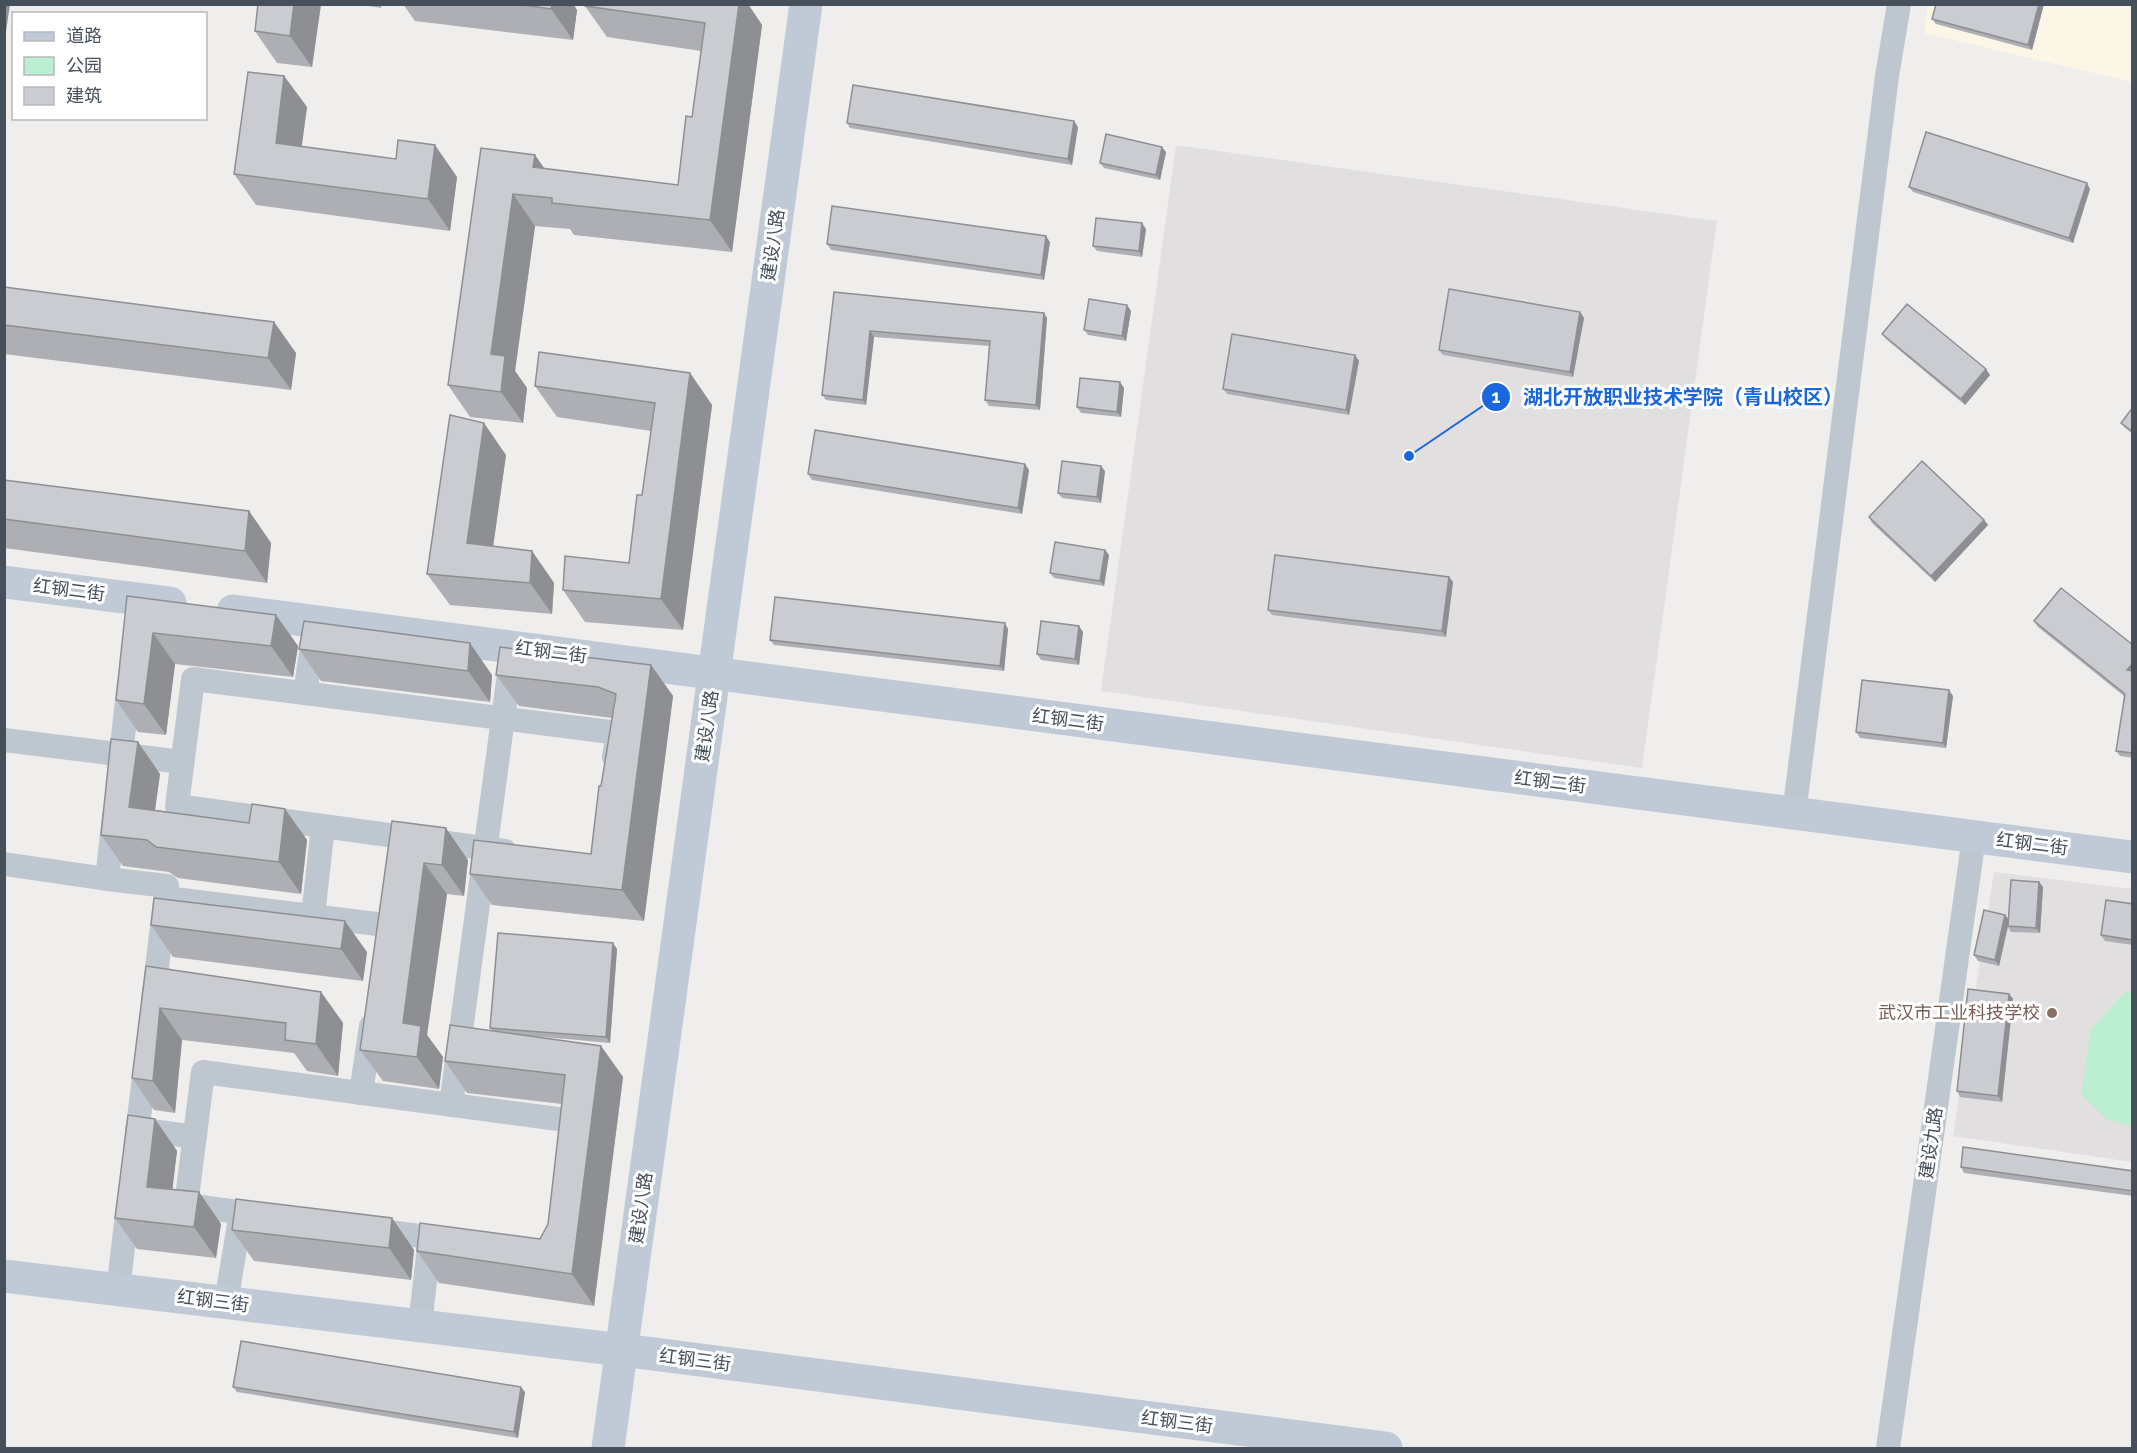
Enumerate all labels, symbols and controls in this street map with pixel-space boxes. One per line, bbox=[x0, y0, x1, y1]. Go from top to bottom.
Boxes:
legend bbox=[12, 12, 207, 120]
text: 道路 bbox=[66, 25, 102, 46]
text: 公园 bbox=[66, 55, 102, 76]
text: 建筑 bbox=[66, 85, 102, 106]
street label: 建设八路 bbox=[757, 208, 788, 282]
callout: 湖北开放职业技术学院（青山校区） bbox=[1481, 378, 1855, 416]
text: 湖北开放职业技术学院（青山校区） bbox=[1523, 385, 1843, 409]
text: 1 bbox=[1492, 386, 1501, 407]
street label: 红钢二街 bbox=[32, 575, 106, 604]
street label: 红钢二街 bbox=[514, 637, 588, 666]
street label: 建设八路 bbox=[691, 689, 722, 763]
street label: 红钢二街 bbox=[1031, 705, 1105, 734]
street label: 红钢二街 bbox=[1513, 767, 1587, 796]
street label: 红钢二街 bbox=[1995, 829, 2069, 858]
place label: 武汉市工业科技学校 bbox=[1878, 1002, 2040, 1023]
marker: 武汉市工业科技学校 bbox=[2045, 1006, 2059, 1020]
street label: 建设九路 bbox=[1915, 1106, 1946, 1180]
street label: 建设八路 bbox=[625, 1171, 656, 1245]
street label: 红钢三街 bbox=[176, 1286, 250, 1315]
street label: 红钢三街 bbox=[658, 1345, 732, 1374]
street label: 红钢三街 bbox=[1140, 1407, 1214, 1436]

